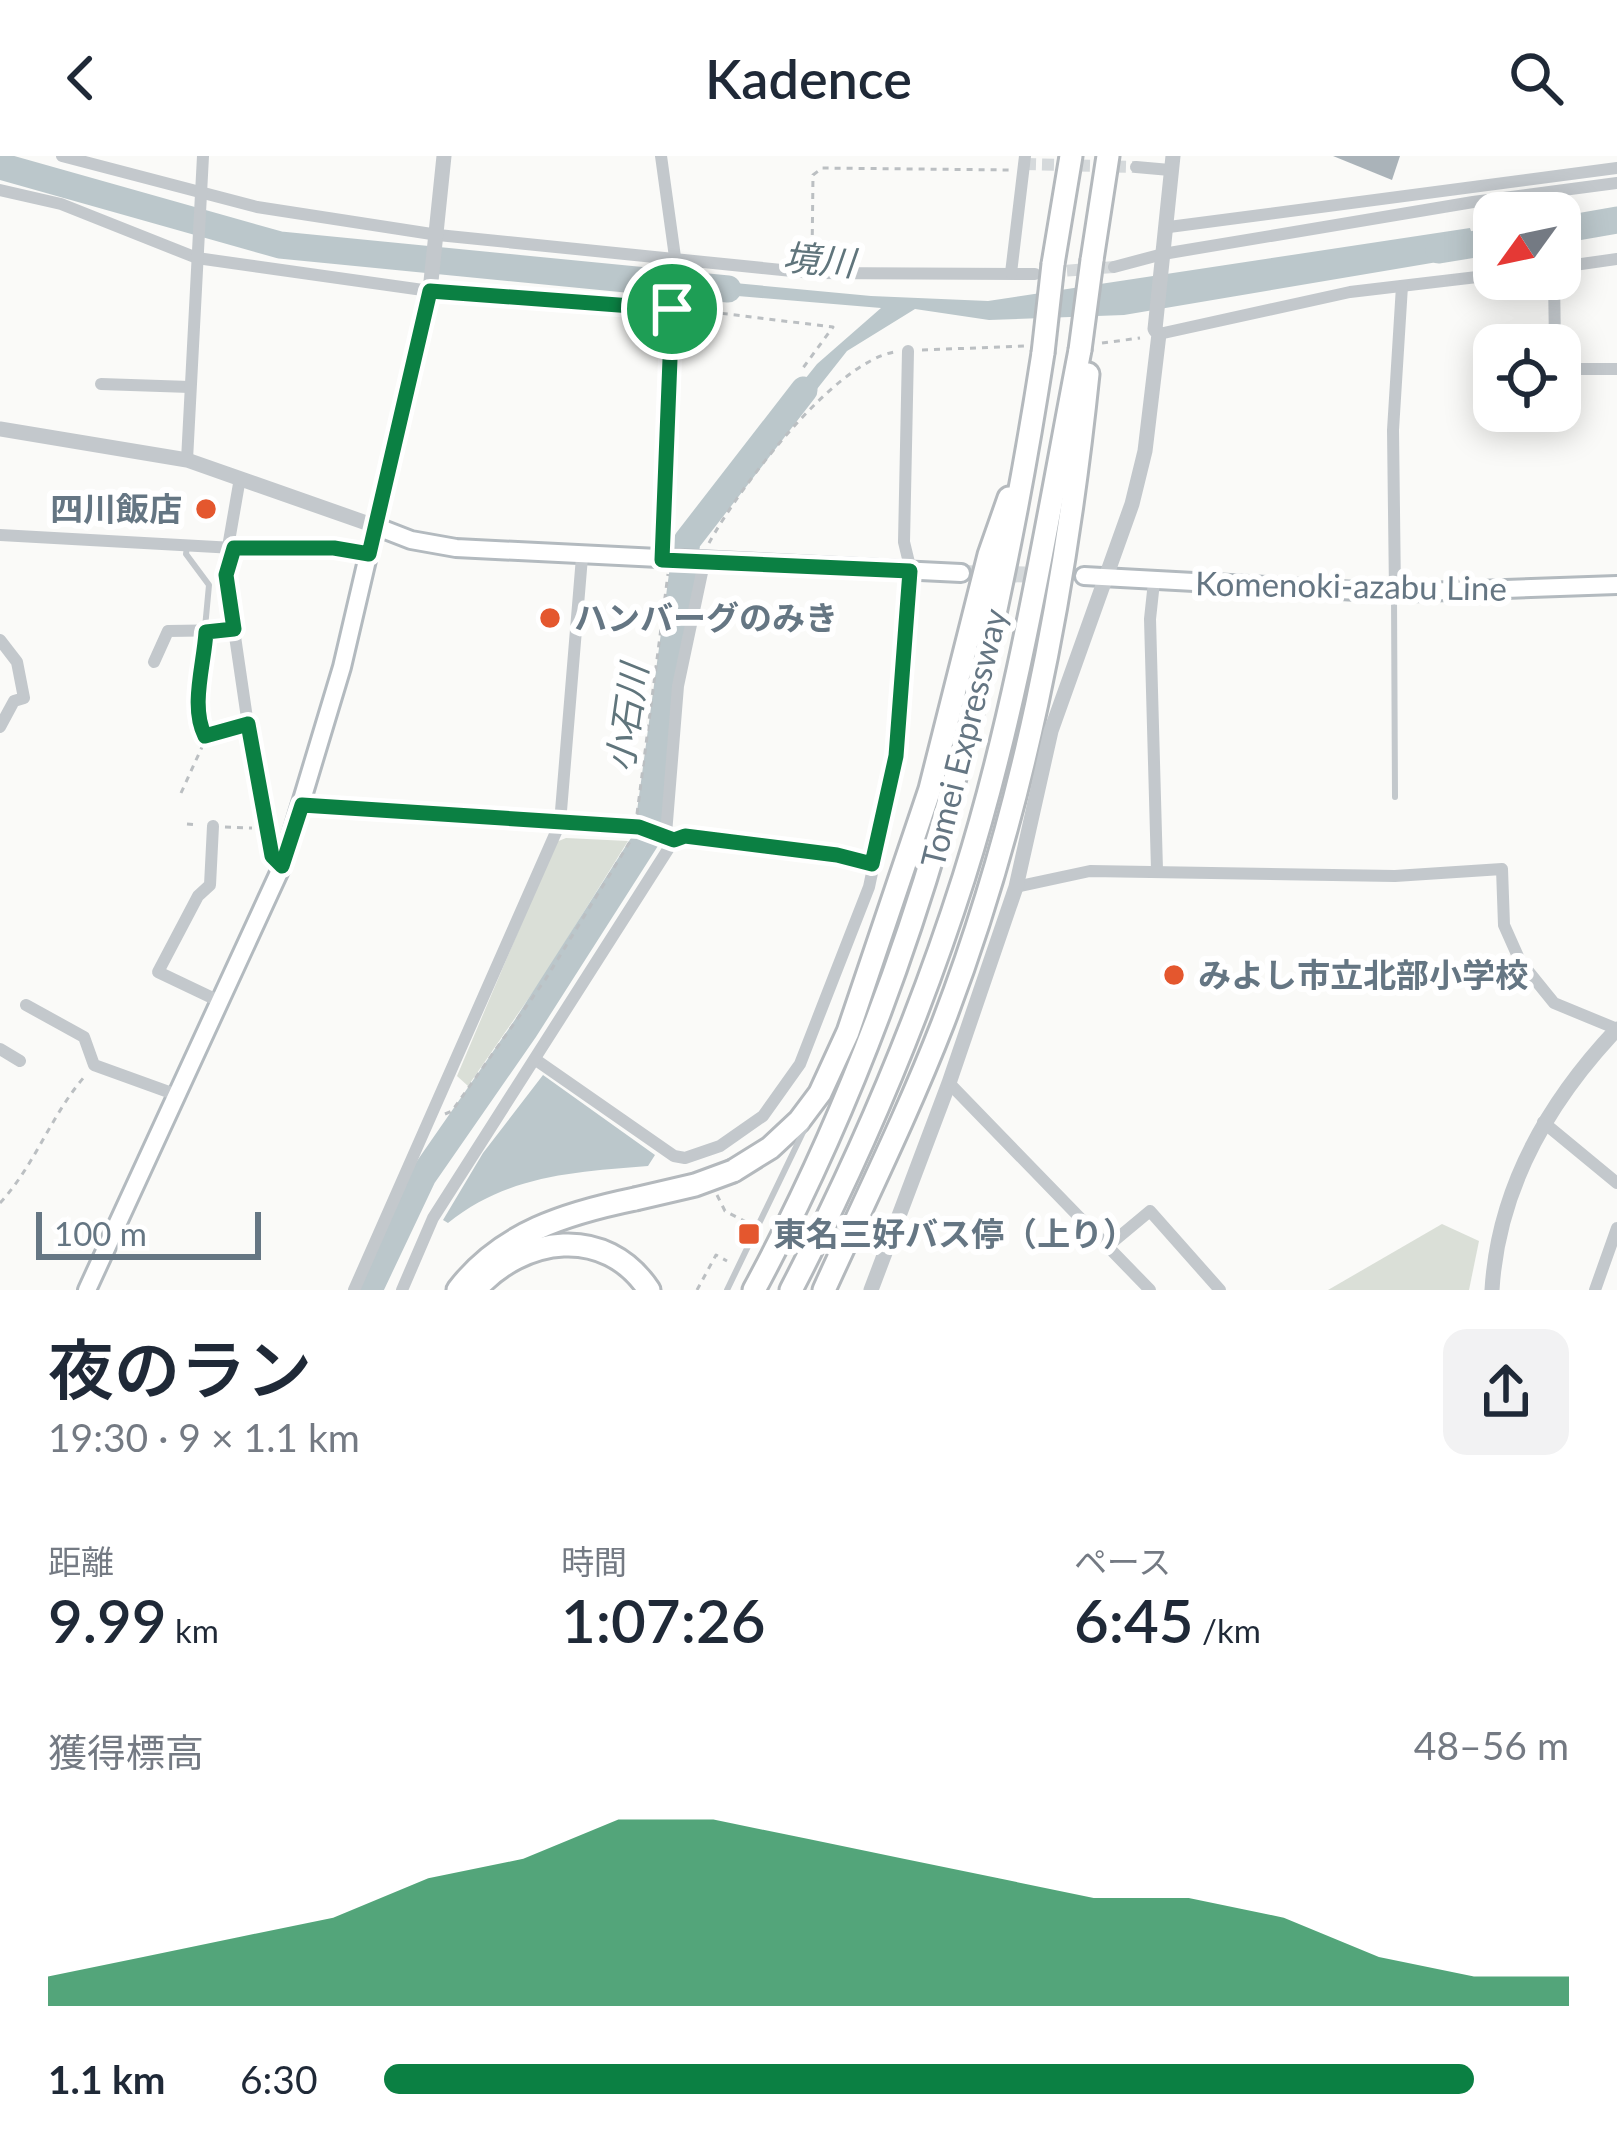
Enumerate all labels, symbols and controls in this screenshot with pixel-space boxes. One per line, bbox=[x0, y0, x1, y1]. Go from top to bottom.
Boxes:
icon: back bbox=[48, 45, 114, 111]
icon: search bbox=[1503, 45, 1569, 111]
text: Kadence bbox=[705, 46, 912, 111]
north arrow bbox=[1473, 192, 1581, 300]
map controls bbox=[1473, 192, 1581, 432]
water label: 境川 bbox=[781, 234, 861, 284]
pin bbox=[621, 258, 723, 360]
icon: arrive bbox=[639, 276, 705, 342]
button: locate bbox=[1473, 324, 1581, 432]
place label: 四川飯店 bbox=[50, 488, 182, 528]
marker: 四川飯店 bbox=[193, 496, 219, 522]
street label: Komenoki-azabu Line bbox=[1195, 562, 1507, 608]
place label: ハンバーグのみき bbox=[574, 597, 838, 637]
street label: Tomei Expressway bbox=[912, 604, 1015, 871]
marker: ハンバーグのみき bbox=[537, 605, 563, 631]
water label: 小石川 bbox=[597, 657, 656, 774]
place label: みよし市立北部小学校 bbox=[1198, 954, 1528, 994]
marker: みよし市立北部小学校 bbox=[1161, 962, 1187, 988]
scale bar bbox=[36, 1206, 261, 1259]
text: 100 m bbox=[54, 1213, 147, 1253]
place label: 東名三好バス停（上り） bbox=[773, 1213, 1136, 1253]
marker: 東名三好バス停（上り） bbox=[736, 1221, 762, 1247]
text: 夜のラン bbox=[48, 1329, 312, 1408]
button: share bbox=[1443, 1329, 1569, 1455]
text: 19:30 · 9 × 1.1 km bbox=[48, 1414, 360, 1460]
text: 距離 bbox=[48, 1541, 114, 1581]
text: 時間 bbox=[561, 1541, 627, 1581]
text: ペース bbox=[1074, 1541, 1171, 1581]
text: 9.99 bbox=[48, 1584, 167, 1656]
text: 1:07:26 bbox=[561, 1584, 765, 1656]
text: 6:45 bbox=[1074, 1584, 1194, 1656]
text: km bbox=[167, 1610, 219, 1650]
text: /km bbox=[1194, 1610, 1261, 1650]
text: 48–56 m bbox=[1414, 1722, 1569, 1768]
text: 獲得標高 bbox=[48, 1729, 204, 1775]
text: 1.1 km bbox=[48, 2056, 166, 2102]
text: 6:30 bbox=[240, 2056, 318, 2102]

